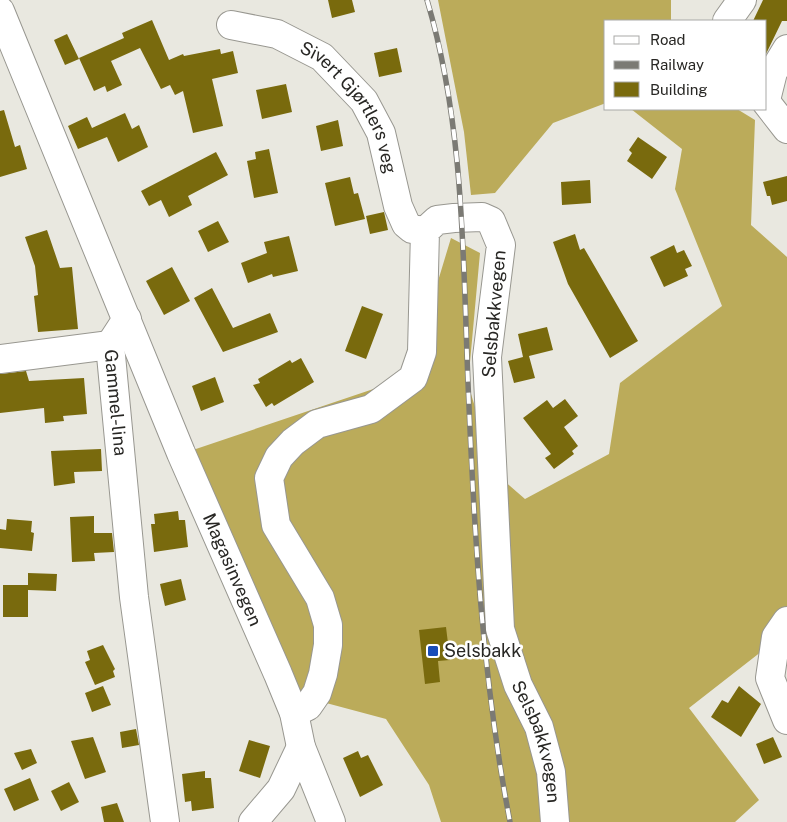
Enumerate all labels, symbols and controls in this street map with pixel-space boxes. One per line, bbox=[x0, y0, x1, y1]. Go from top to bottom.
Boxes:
legend bbox=[604, 20, 767, 110]
text: Road bbox=[650, 31, 686, 48]
street label: Sivert Gjørtlers veg bbox=[297, 37, 401, 176]
text: Railway bbox=[650, 56, 704, 73]
text: Building bbox=[650, 81, 708, 98]
street label: Selsbakkvegen bbox=[477, 249, 510, 379]
street label: Gammel-lina bbox=[100, 349, 132, 457]
street label: Magasinvegen bbox=[199, 510, 267, 629]
place label: Selsbakk bbox=[444, 640, 521, 661]
marker: Selsbakk bbox=[426, 644, 440, 658]
street label: Selsbakkvegen bbox=[507, 677, 564, 804]

